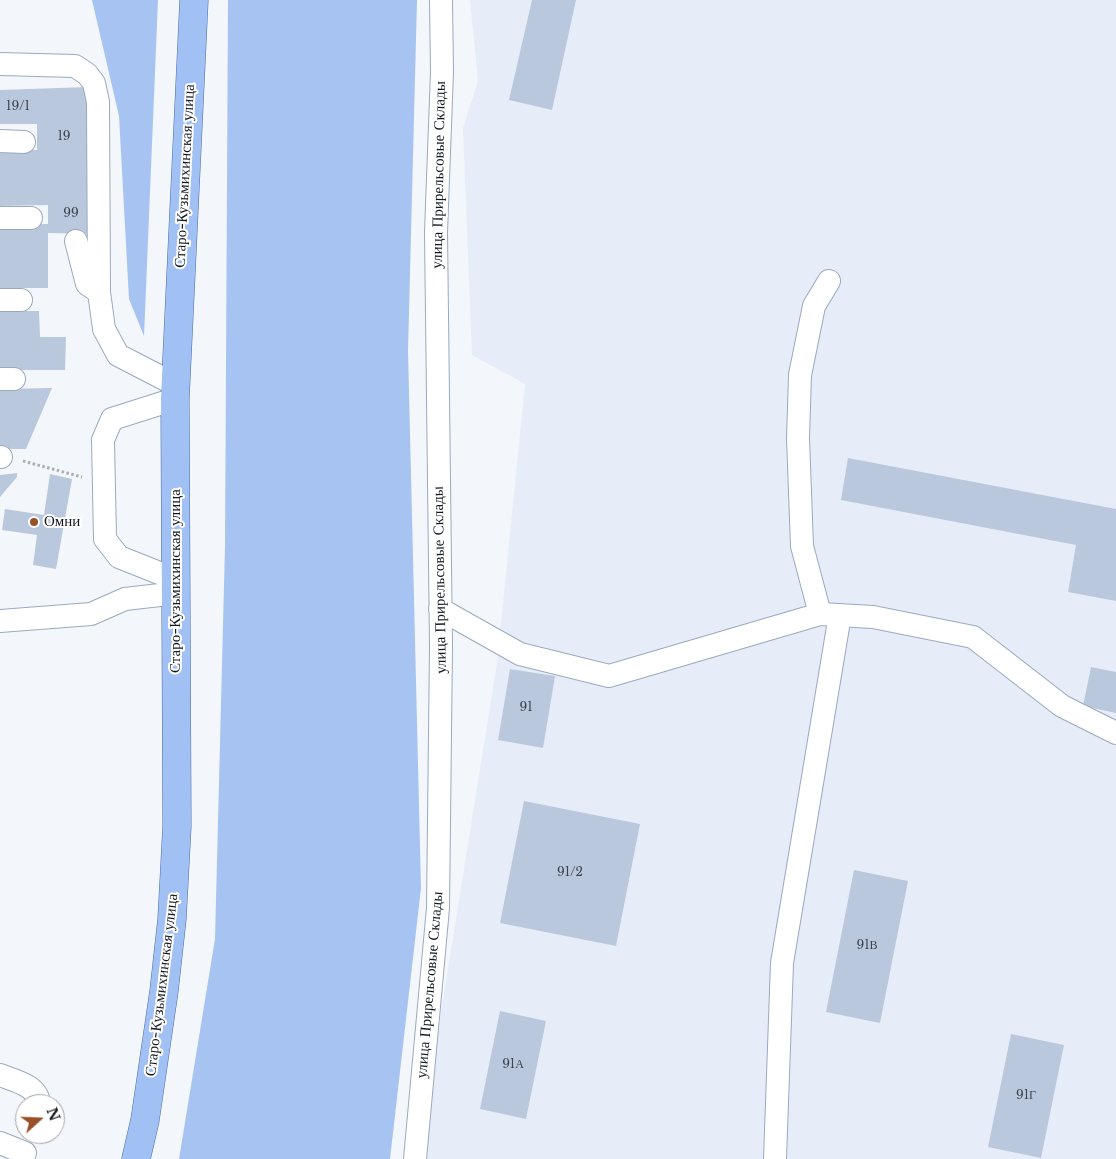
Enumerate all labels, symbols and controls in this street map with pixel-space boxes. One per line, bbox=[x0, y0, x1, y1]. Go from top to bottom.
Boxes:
street label: улица Прирельсовые Склады bbox=[428, 81, 450, 269]
street label: Старо-Кузьмихинская улица bbox=[171, 84, 199, 268]
house number: 19/1 bbox=[6, 100, 30, 114]
house number: 19 bbox=[57, 130, 71, 144]
house number: 99 bbox=[63, 207, 79, 221]
street label: улица Прирельсовые Склады bbox=[429, 486, 451, 674]
street label: Старо-Кузьмихинская улица bbox=[167, 489, 185, 673]
place label: Омни bbox=[44, 513, 80, 531]
marker: Омни bbox=[28, 516, 40, 528]
house number: 91 bbox=[519, 701, 533, 715]
house number: 91/2 bbox=[557, 866, 583, 880]
street label: улица Прирельсовые Склады bbox=[413, 891, 447, 1079]
street label: Старо-Кузьмихинская улица bbox=[142, 893, 182, 1077]
house number: 91В bbox=[856, 939, 878, 953]
house number: 91А bbox=[502, 1058, 524, 1072]
house number: 91Г bbox=[1016, 1089, 1036, 1103]
north arrow bbox=[15, 1094, 65, 1144]
text: N bbox=[42, 1105, 64, 1123]

